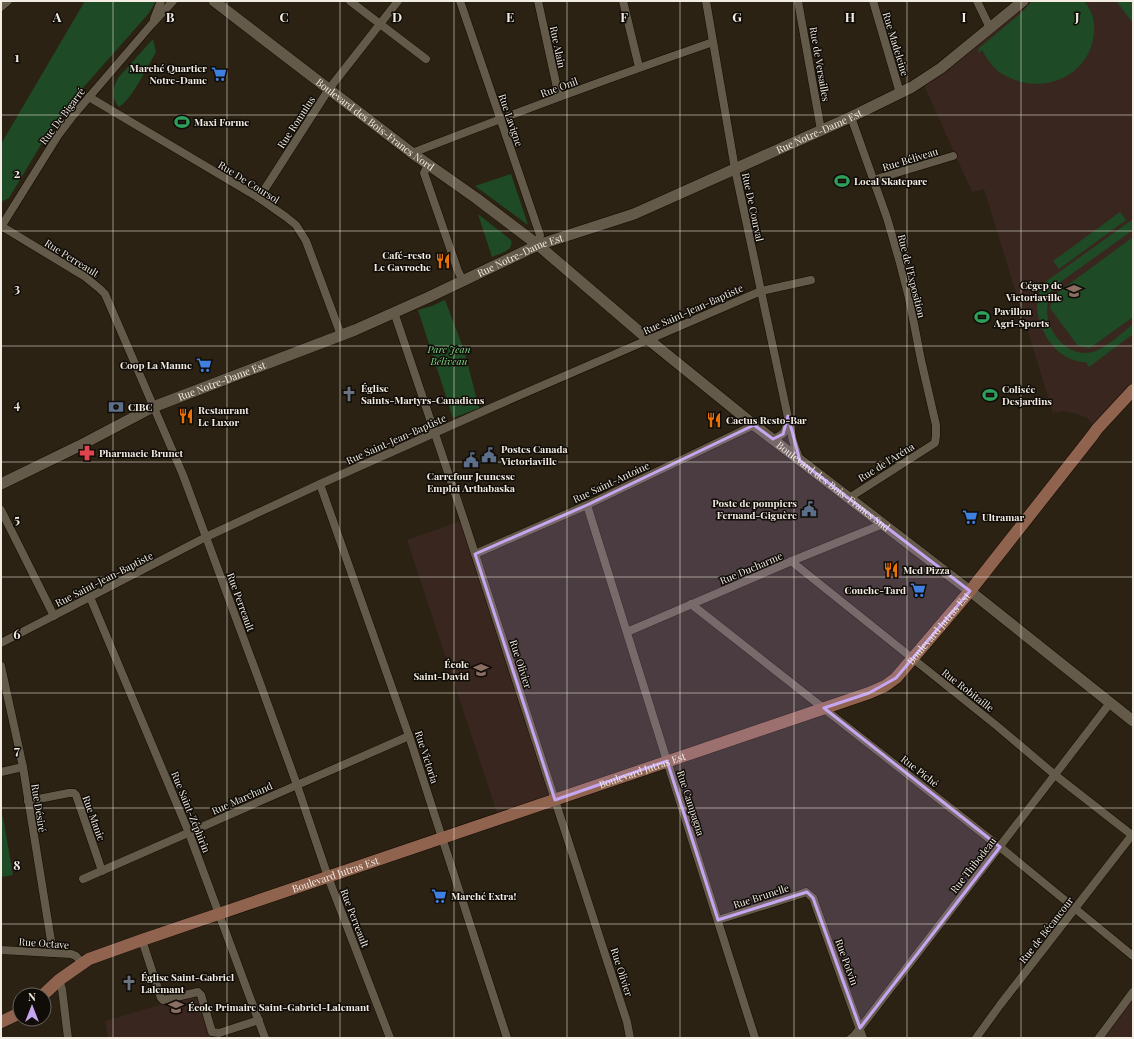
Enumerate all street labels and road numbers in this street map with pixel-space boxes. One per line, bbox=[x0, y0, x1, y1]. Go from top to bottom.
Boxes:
street label: Rue Madeleine bbox=[880, 10, 912, 78]
street label: Rue Alain bbox=[547, 25, 569, 69]
street label: Rue de Versailles bbox=[807, 26, 833, 102]
street label: Rue Onil bbox=[538, 74, 580, 100]
street label: Boulevard des Bois-Francs Nord bbox=[313, 75, 437, 174]
street label: Rue De Bigarré bbox=[36, 85, 88, 147]
street label: Rue Lavigne bbox=[495, 92, 527, 148]
street label: Rue Romulus bbox=[274, 93, 318, 151]
street label: Rue Notre-Dame Est bbox=[774, 105, 865, 157]
street label: Rue Béliveau bbox=[880, 144, 940, 174]
street label: Rue De Coursol bbox=[216, 158, 282, 207]
street label: Rue De Courval bbox=[739, 171, 767, 243]
street label: Rue Notre-Dame Est bbox=[475, 230, 565, 280]
street label: Rue de l'Exposition bbox=[895, 233, 929, 319]
street label: Rue Perreault bbox=[42, 236, 102, 280]
street label: Rue Saint-Jean-Baptiste bbox=[641, 281, 745, 337]
street label: Rue Notre-Dame Est bbox=[176, 358, 268, 404]
street label: Rue Saint-Jean-Baptiste bbox=[344, 411, 448, 467]
street label: Boulevard des Bois-Francs Sud bbox=[774, 438, 893, 534]
street label: Rue de l'Aréna bbox=[855, 439, 917, 485]
street label: Rue Saint-Antoine bbox=[570, 458, 652, 506]
street label: Rue Saint-Jean-Baptiste bbox=[53, 548, 155, 610]
street label: Rue Ducharme bbox=[717, 548, 785, 588]
street label: Rue Perreault bbox=[224, 571, 258, 634]
street label: Boulevard Jutras Est bbox=[904, 589, 973, 667]
street label: Rue Olivier bbox=[507, 638, 536, 691]
street label: Rue Robitaille bbox=[939, 665, 997, 715]
street label: Rue Victoria bbox=[412, 729, 442, 785]
street label: Boulevard Jutras Est bbox=[597, 749, 688, 791]
street label: Rue Piché bbox=[898, 752, 942, 790]
street label: Rue Saint-Zéphirin bbox=[168, 769, 214, 855]
street label: Rue Campagna bbox=[674, 769, 708, 837]
street label: Rue Marchand bbox=[209, 778, 275, 818]
street label: Rue Désiré bbox=[28, 783, 50, 833]
street label: Rue Manic bbox=[79, 793, 109, 843]
street label: Rue Thibodeau bbox=[947, 834, 999, 896]
street label: Boulevard Jutras Est bbox=[290, 853, 381, 896]
street label: Rue Brunelle bbox=[731, 880, 791, 912]
street label: Rue Perreault bbox=[337, 887, 373, 950]
street label: Rue de Bécancour bbox=[1016, 893, 1077, 966]
street label: Rue Octave bbox=[18, 934, 70, 952]
street label: Rue Potvin bbox=[832, 937, 862, 987]
street label: Rue Olivier bbox=[608, 946, 637, 999]

